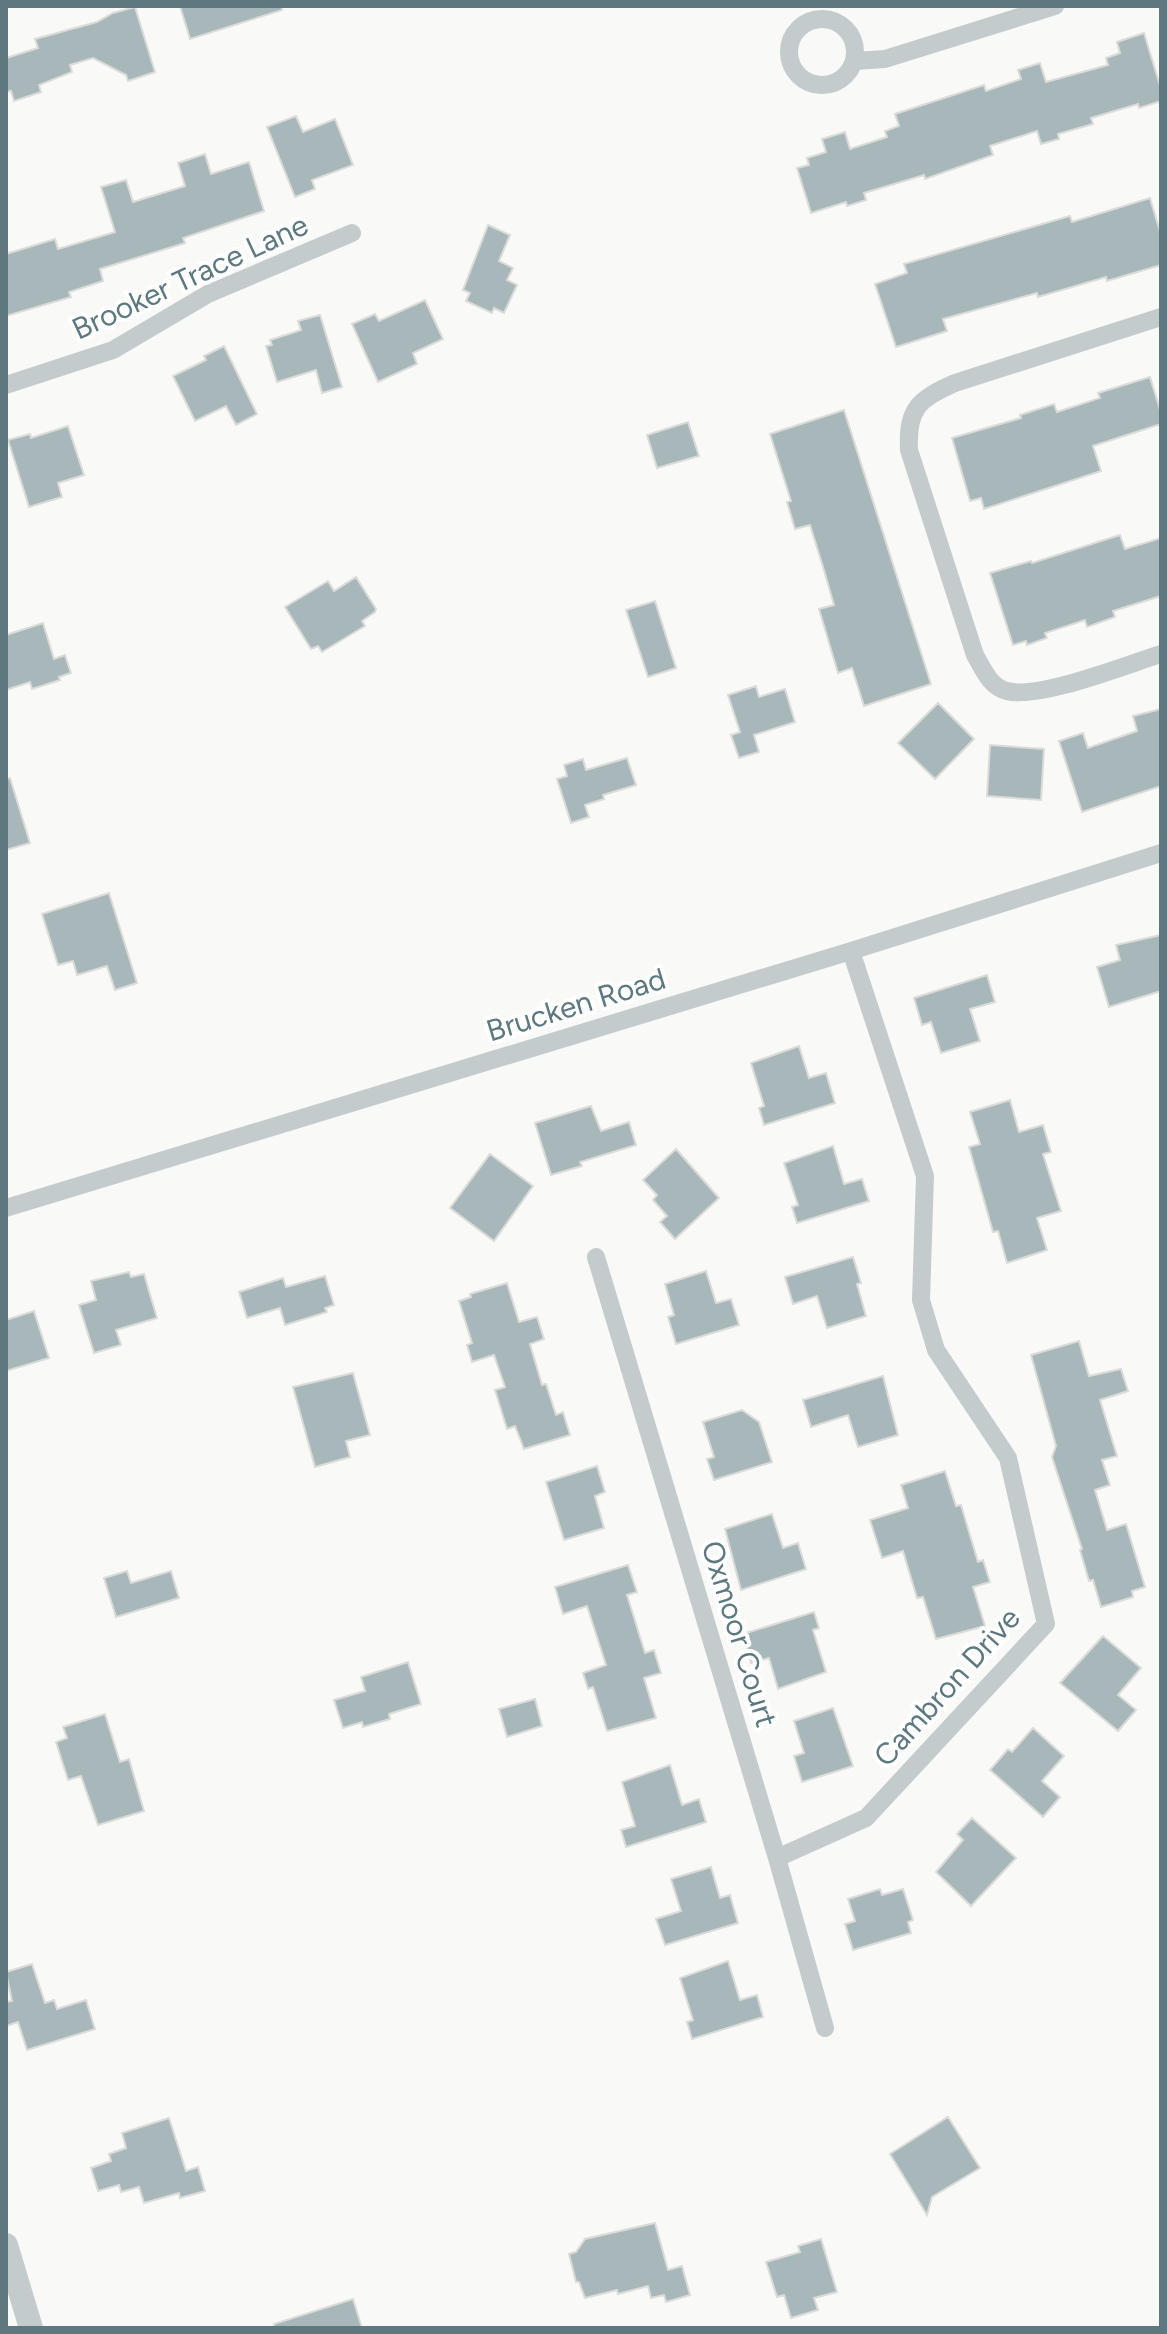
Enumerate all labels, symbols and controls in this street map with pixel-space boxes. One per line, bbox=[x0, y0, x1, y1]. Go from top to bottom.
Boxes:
street label: Brooker Trace Lane bbox=[66, 206, 314, 347]
street label: Brucken Road bbox=[482, 960, 670, 1049]
street label: Oxmoor Court bbox=[694, 1536, 785, 1731]
street label: Cambron Drive bbox=[866, 1600, 1028, 1774]

